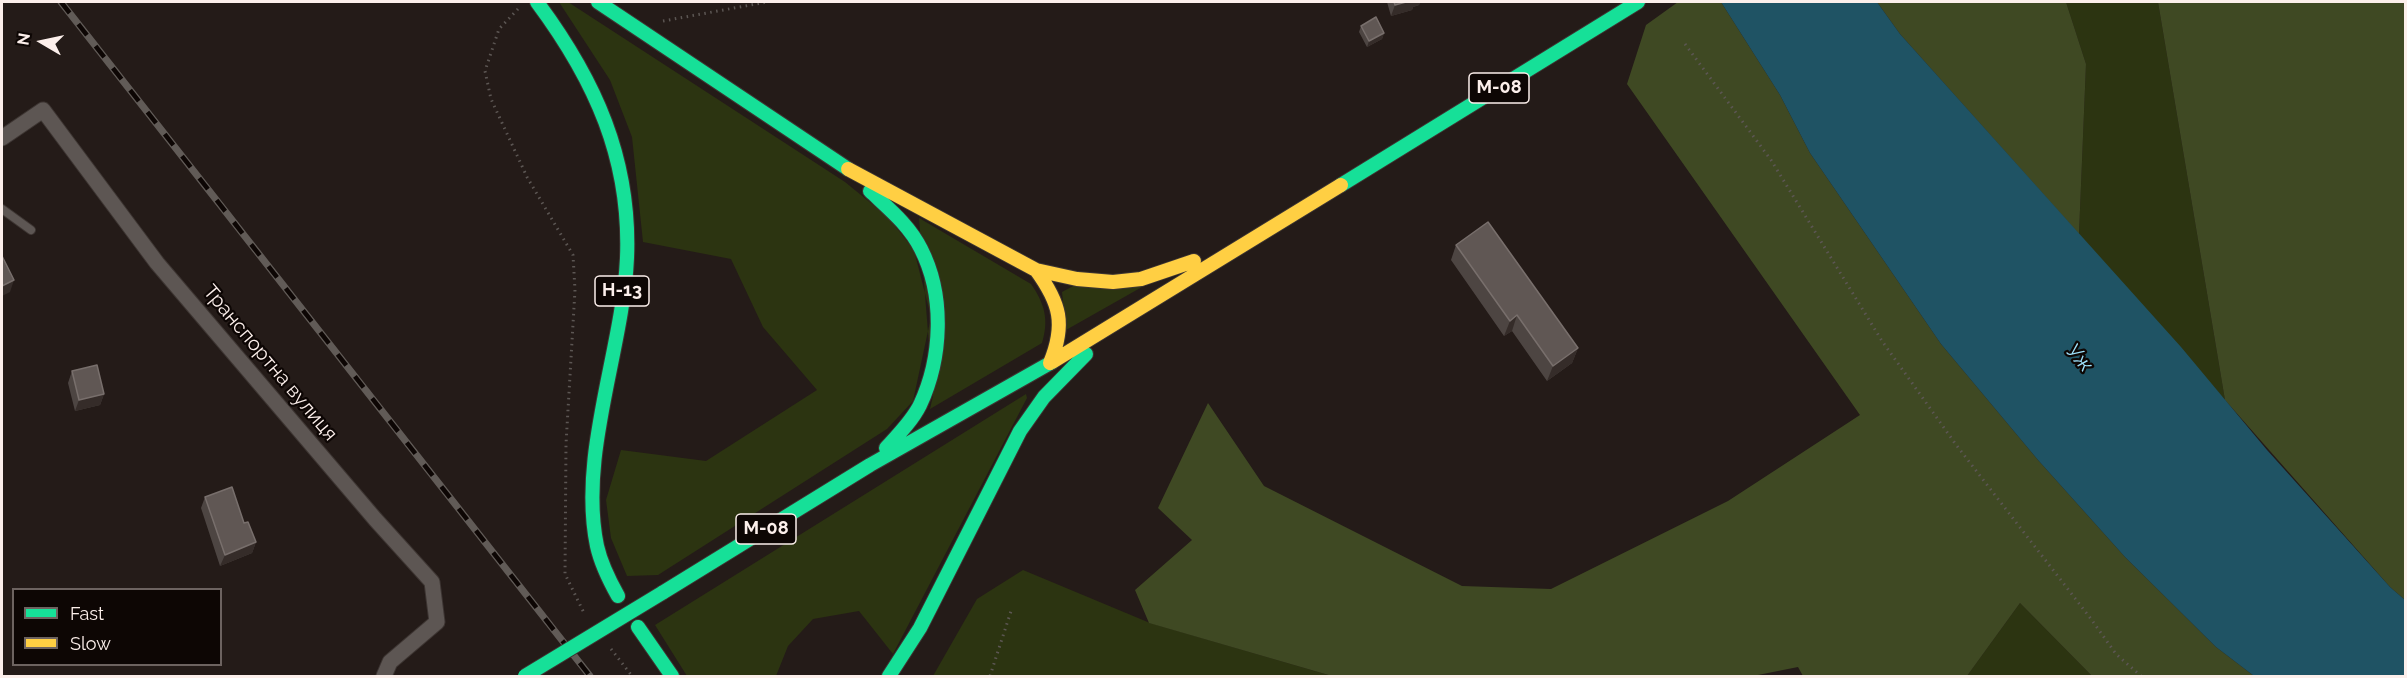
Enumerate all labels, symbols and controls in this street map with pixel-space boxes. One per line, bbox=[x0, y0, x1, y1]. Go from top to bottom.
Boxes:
north arrow bbox=[12, 12, 72, 72]
text: N bbox=[13, 32, 34, 47]
road number: М-08 bbox=[1469, 73, 1529, 103]
road number: Н-13 bbox=[595, 276, 649, 306]
street label: Транспортна вулиця bbox=[198, 280, 342, 446]
water label: Уж bbox=[2060, 339, 2098, 377]
road number: М-08 bbox=[736, 514, 796, 544]
legend bbox=[12, 588, 222, 666]
text: Fast bbox=[70, 603, 104, 624]
text: Slow bbox=[70, 633, 111, 654]

